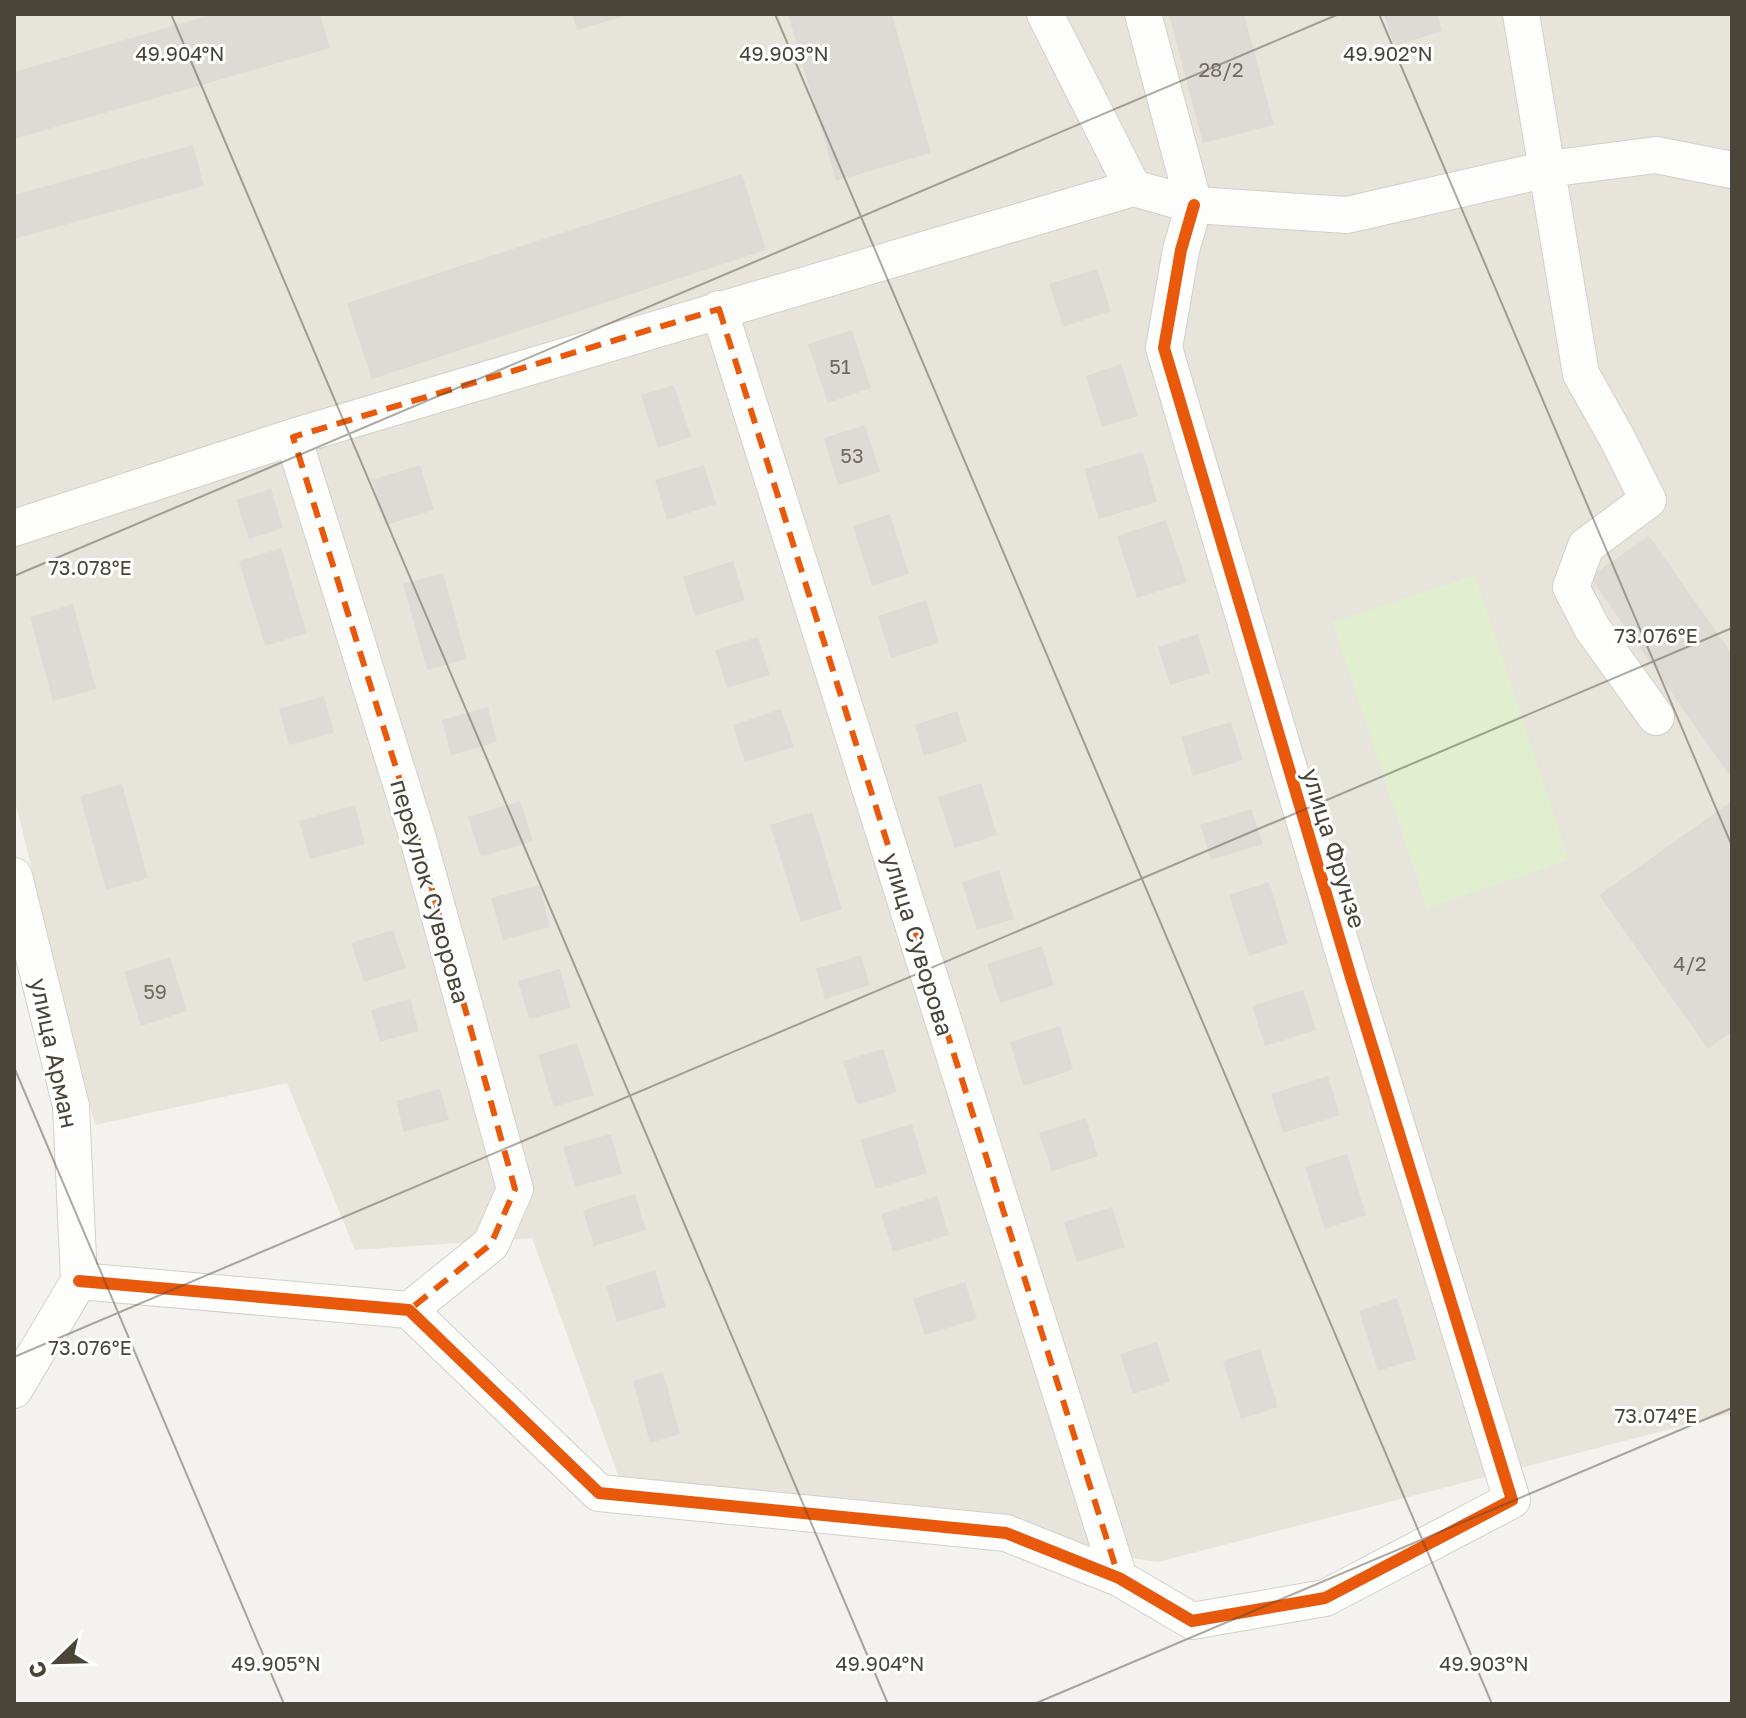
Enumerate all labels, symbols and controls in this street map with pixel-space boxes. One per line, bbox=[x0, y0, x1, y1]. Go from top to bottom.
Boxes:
text: 49.904°N bbox=[136, 41, 225, 65]
text: 49.903°N bbox=[739, 41, 829, 65]
text: 49.902°N bbox=[1343, 41, 1433, 65]
house number: 28/2 bbox=[1199, 57, 1244, 81]
house number: 51 bbox=[829, 354, 851, 378]
house number: 53 bbox=[840, 443, 864, 467]
text: 73.078°E bbox=[48, 555, 132, 579]
text: 73.076°E bbox=[1614, 623, 1698, 647]
street label: улица Фрунзе bbox=[1297, 764, 1373, 932]
street label: переулок Суворова bbox=[385, 776, 477, 1006]
street label: улица Суворова bbox=[877, 849, 961, 1039]
house number: 4/2 bbox=[1673, 951, 1707, 975]
street label: улица Арман bbox=[25, 975, 85, 1131]
house number: 59 bbox=[143, 979, 167, 1003]
text: 73.076°E bbox=[48, 1335, 132, 1359]
text: 73.074°E bbox=[1615, 1403, 1697, 1427]
north arrow bbox=[16, 1622, 96, 1702]
text: 49.905°N bbox=[231, 1651, 321, 1675]
text: 49.904°N bbox=[836, 1651, 925, 1675]
text: 49.903°N bbox=[1439, 1651, 1529, 1675]
text: С bbox=[22, 1658, 53, 1682]

